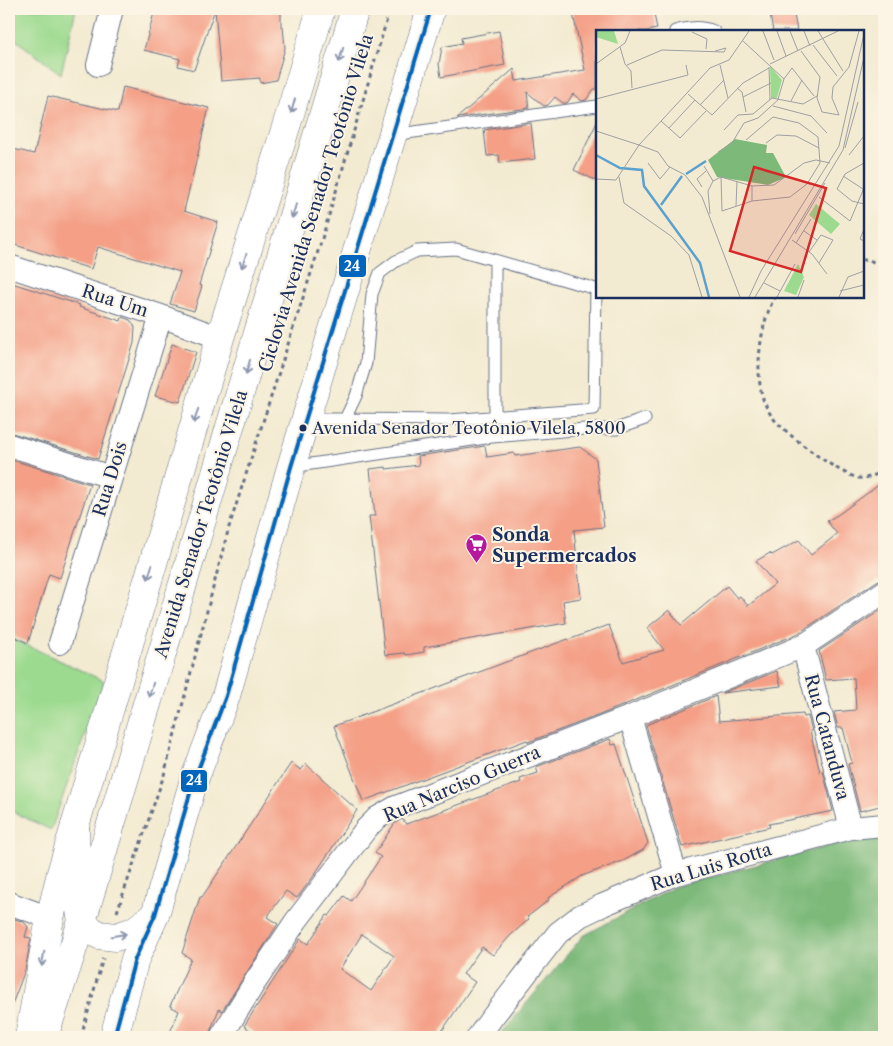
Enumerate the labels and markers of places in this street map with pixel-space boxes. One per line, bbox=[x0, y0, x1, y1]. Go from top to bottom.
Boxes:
place label: Avenida Senador Teotônio Vilela, 5800 bbox=[311, 418, 626, 438]
marker: Avenida Senador Teotônio Vilela, 5800 bbox=[298, 423, 308, 433]
place label: Sonda Supermercados bbox=[492, 524, 637, 567]
supermarket icon: Sonda Supermercados bbox=[464, 533, 488, 564]

